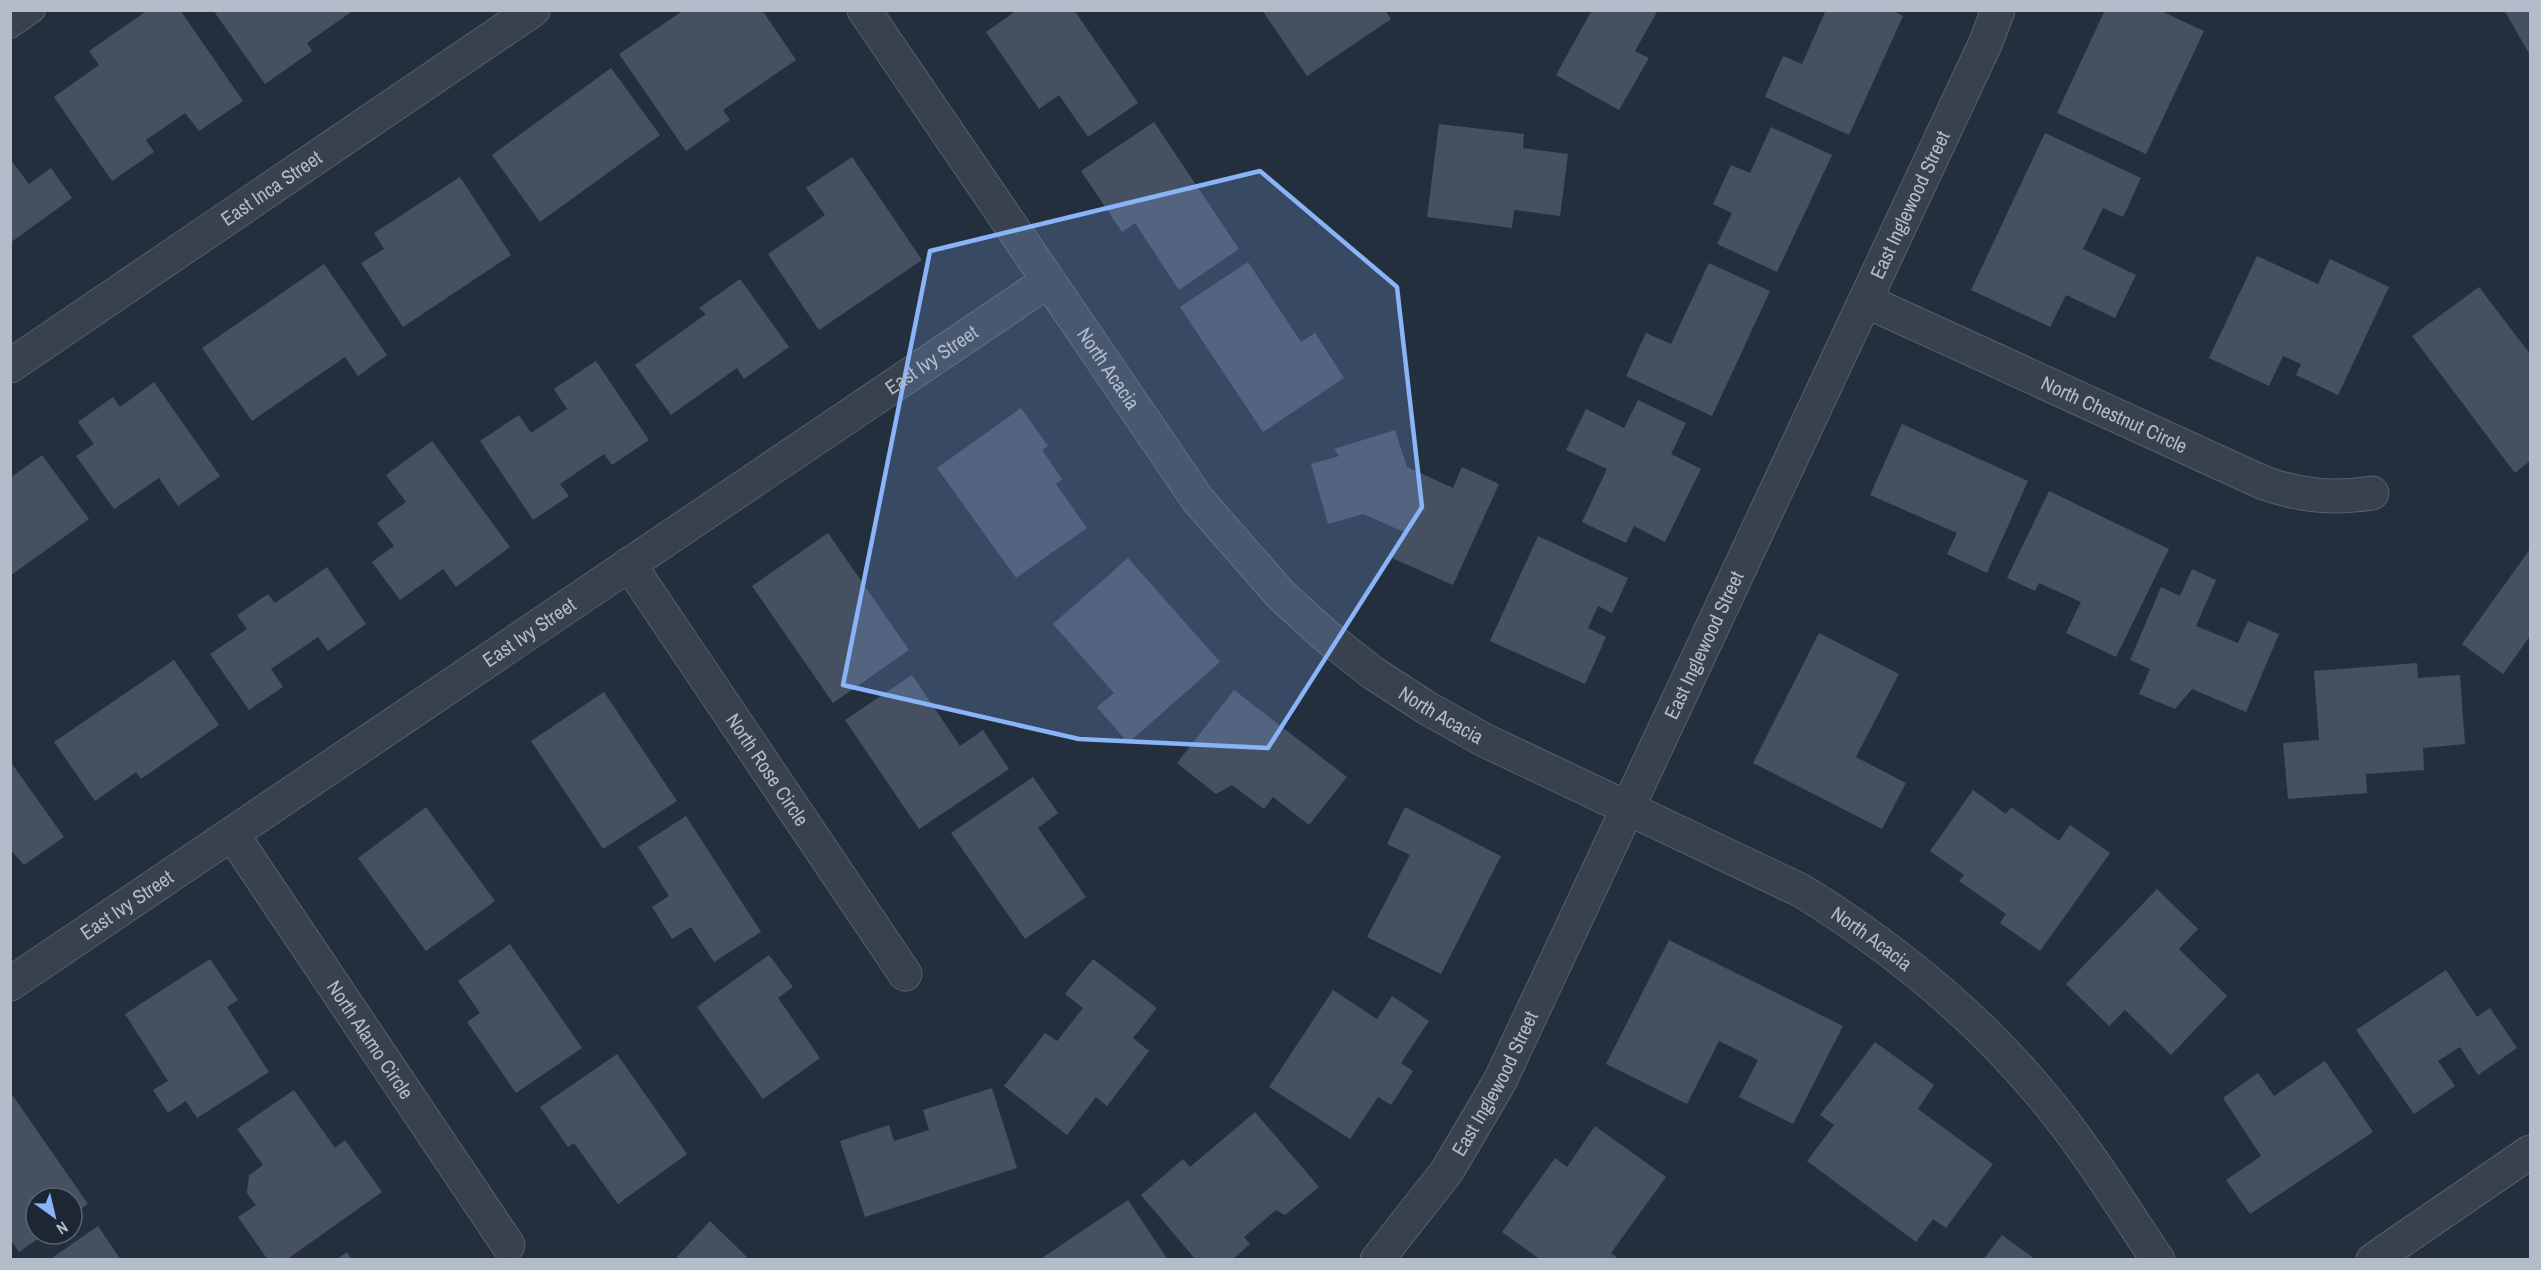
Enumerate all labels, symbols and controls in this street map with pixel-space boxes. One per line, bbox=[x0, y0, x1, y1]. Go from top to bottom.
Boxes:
street label: East Inglewood Street bbox=[1863, 126, 1956, 283]
street label: East Inca Street bbox=[215, 144, 327, 232]
street label: East Ivy Street bbox=[880, 318, 983, 401]
street label: North Acacia bbox=[1071, 322, 1146, 415]
street label: North Chestnut Circle bbox=[2037, 369, 2192, 459]
street label: East Inglewood Street bbox=[1657, 566, 1750, 723]
street label: East Ivy Street bbox=[477, 591, 581, 673]
street label: North Acacia bbox=[1394, 679, 1489, 750]
street label: North Rose Circle bbox=[720, 708, 816, 831]
street label: East Ivy Street bbox=[75, 863, 179, 946]
street label: North Acacia bbox=[1826, 900, 1918, 977]
street label: North Alamo Circle bbox=[321, 975, 420, 1104]
street label: East Inglewood Street bbox=[1445, 1006, 1544, 1161]
north arrow bbox=[24, 1186, 84, 1246]
text: N bbox=[52, 1217, 72, 1240]

